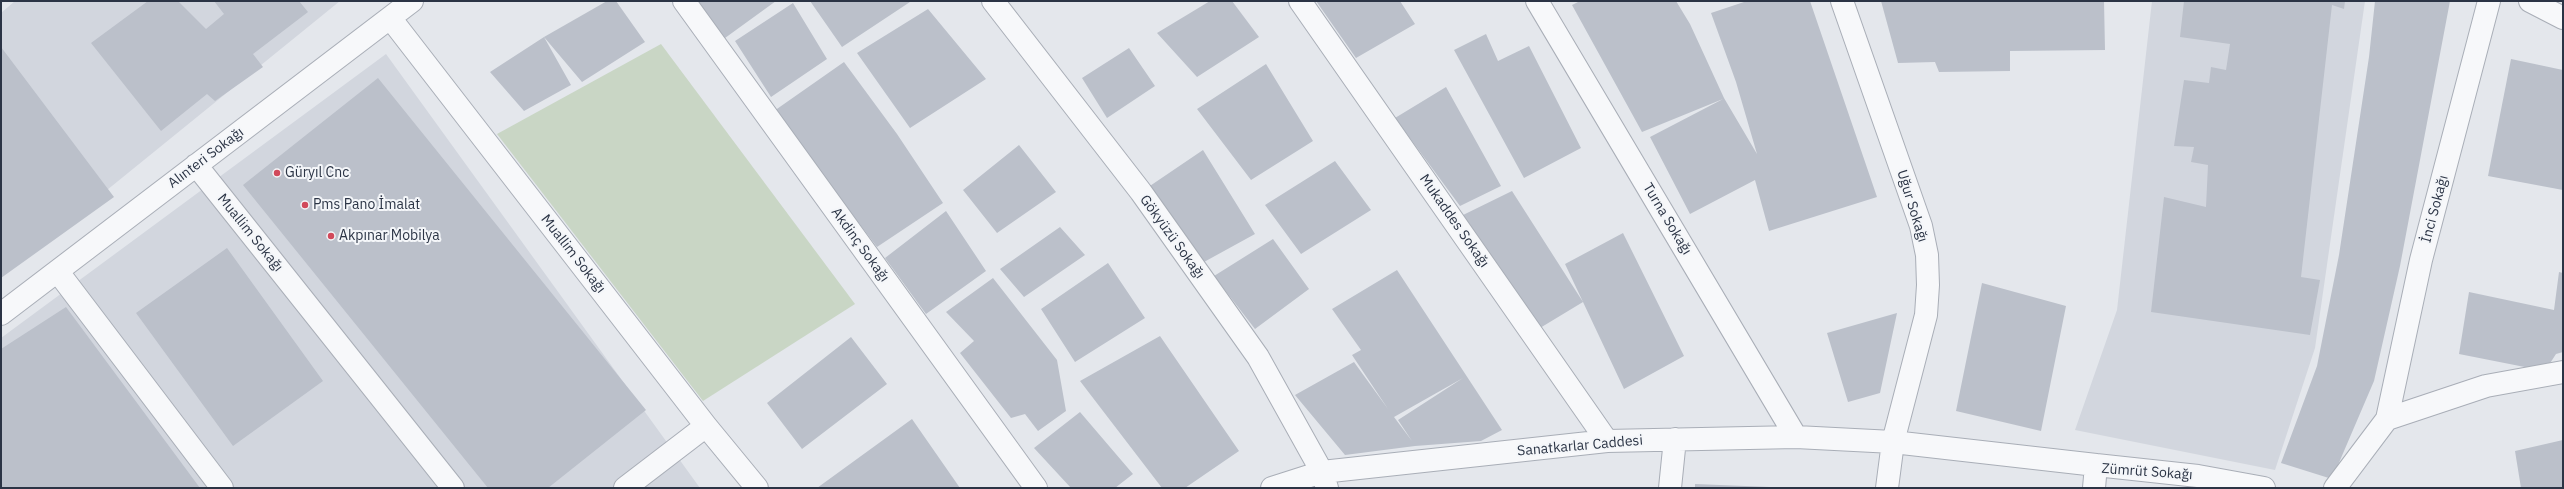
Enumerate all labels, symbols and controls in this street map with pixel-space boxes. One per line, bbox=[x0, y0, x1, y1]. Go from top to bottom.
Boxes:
street label: Alınteri Sokağı bbox=[165, 124, 247, 192]
place label: Güryıl Cnc bbox=[285, 165, 349, 181]
marker: Güryıl Cnc bbox=[272, 168, 282, 178]
street label: Uğur Sokağı bbox=[1893, 168, 1931, 244]
street label: Mukaddes Sokağı bbox=[1416, 171, 1492, 271]
street label: İnci Sokağı bbox=[2418, 173, 2452, 245]
street label: Turna Sokağı bbox=[1639, 180, 1695, 258]
street label: Muallim Sokağı bbox=[214, 191, 286, 275]
street label: Gökyüzü Sokağı bbox=[1136, 192, 1208, 282]
place label: Pms Pano İmalat bbox=[313, 197, 420, 213]
marker: Pms Pano İmalat bbox=[300, 200, 310, 210]
street label: Akdinç Sokağı bbox=[827, 205, 893, 285]
street label: Muallim Sokağı bbox=[537, 211, 609, 297]
place label: Akpınar Mobilya bbox=[339, 228, 440, 244]
marker: Akpınar Mobilya bbox=[326, 231, 336, 241]
street label: Sanatkarlar Caddesi bbox=[1517, 432, 1643, 460]
street label: Zümrüt Sokağı bbox=[2101, 460, 2193, 484]

